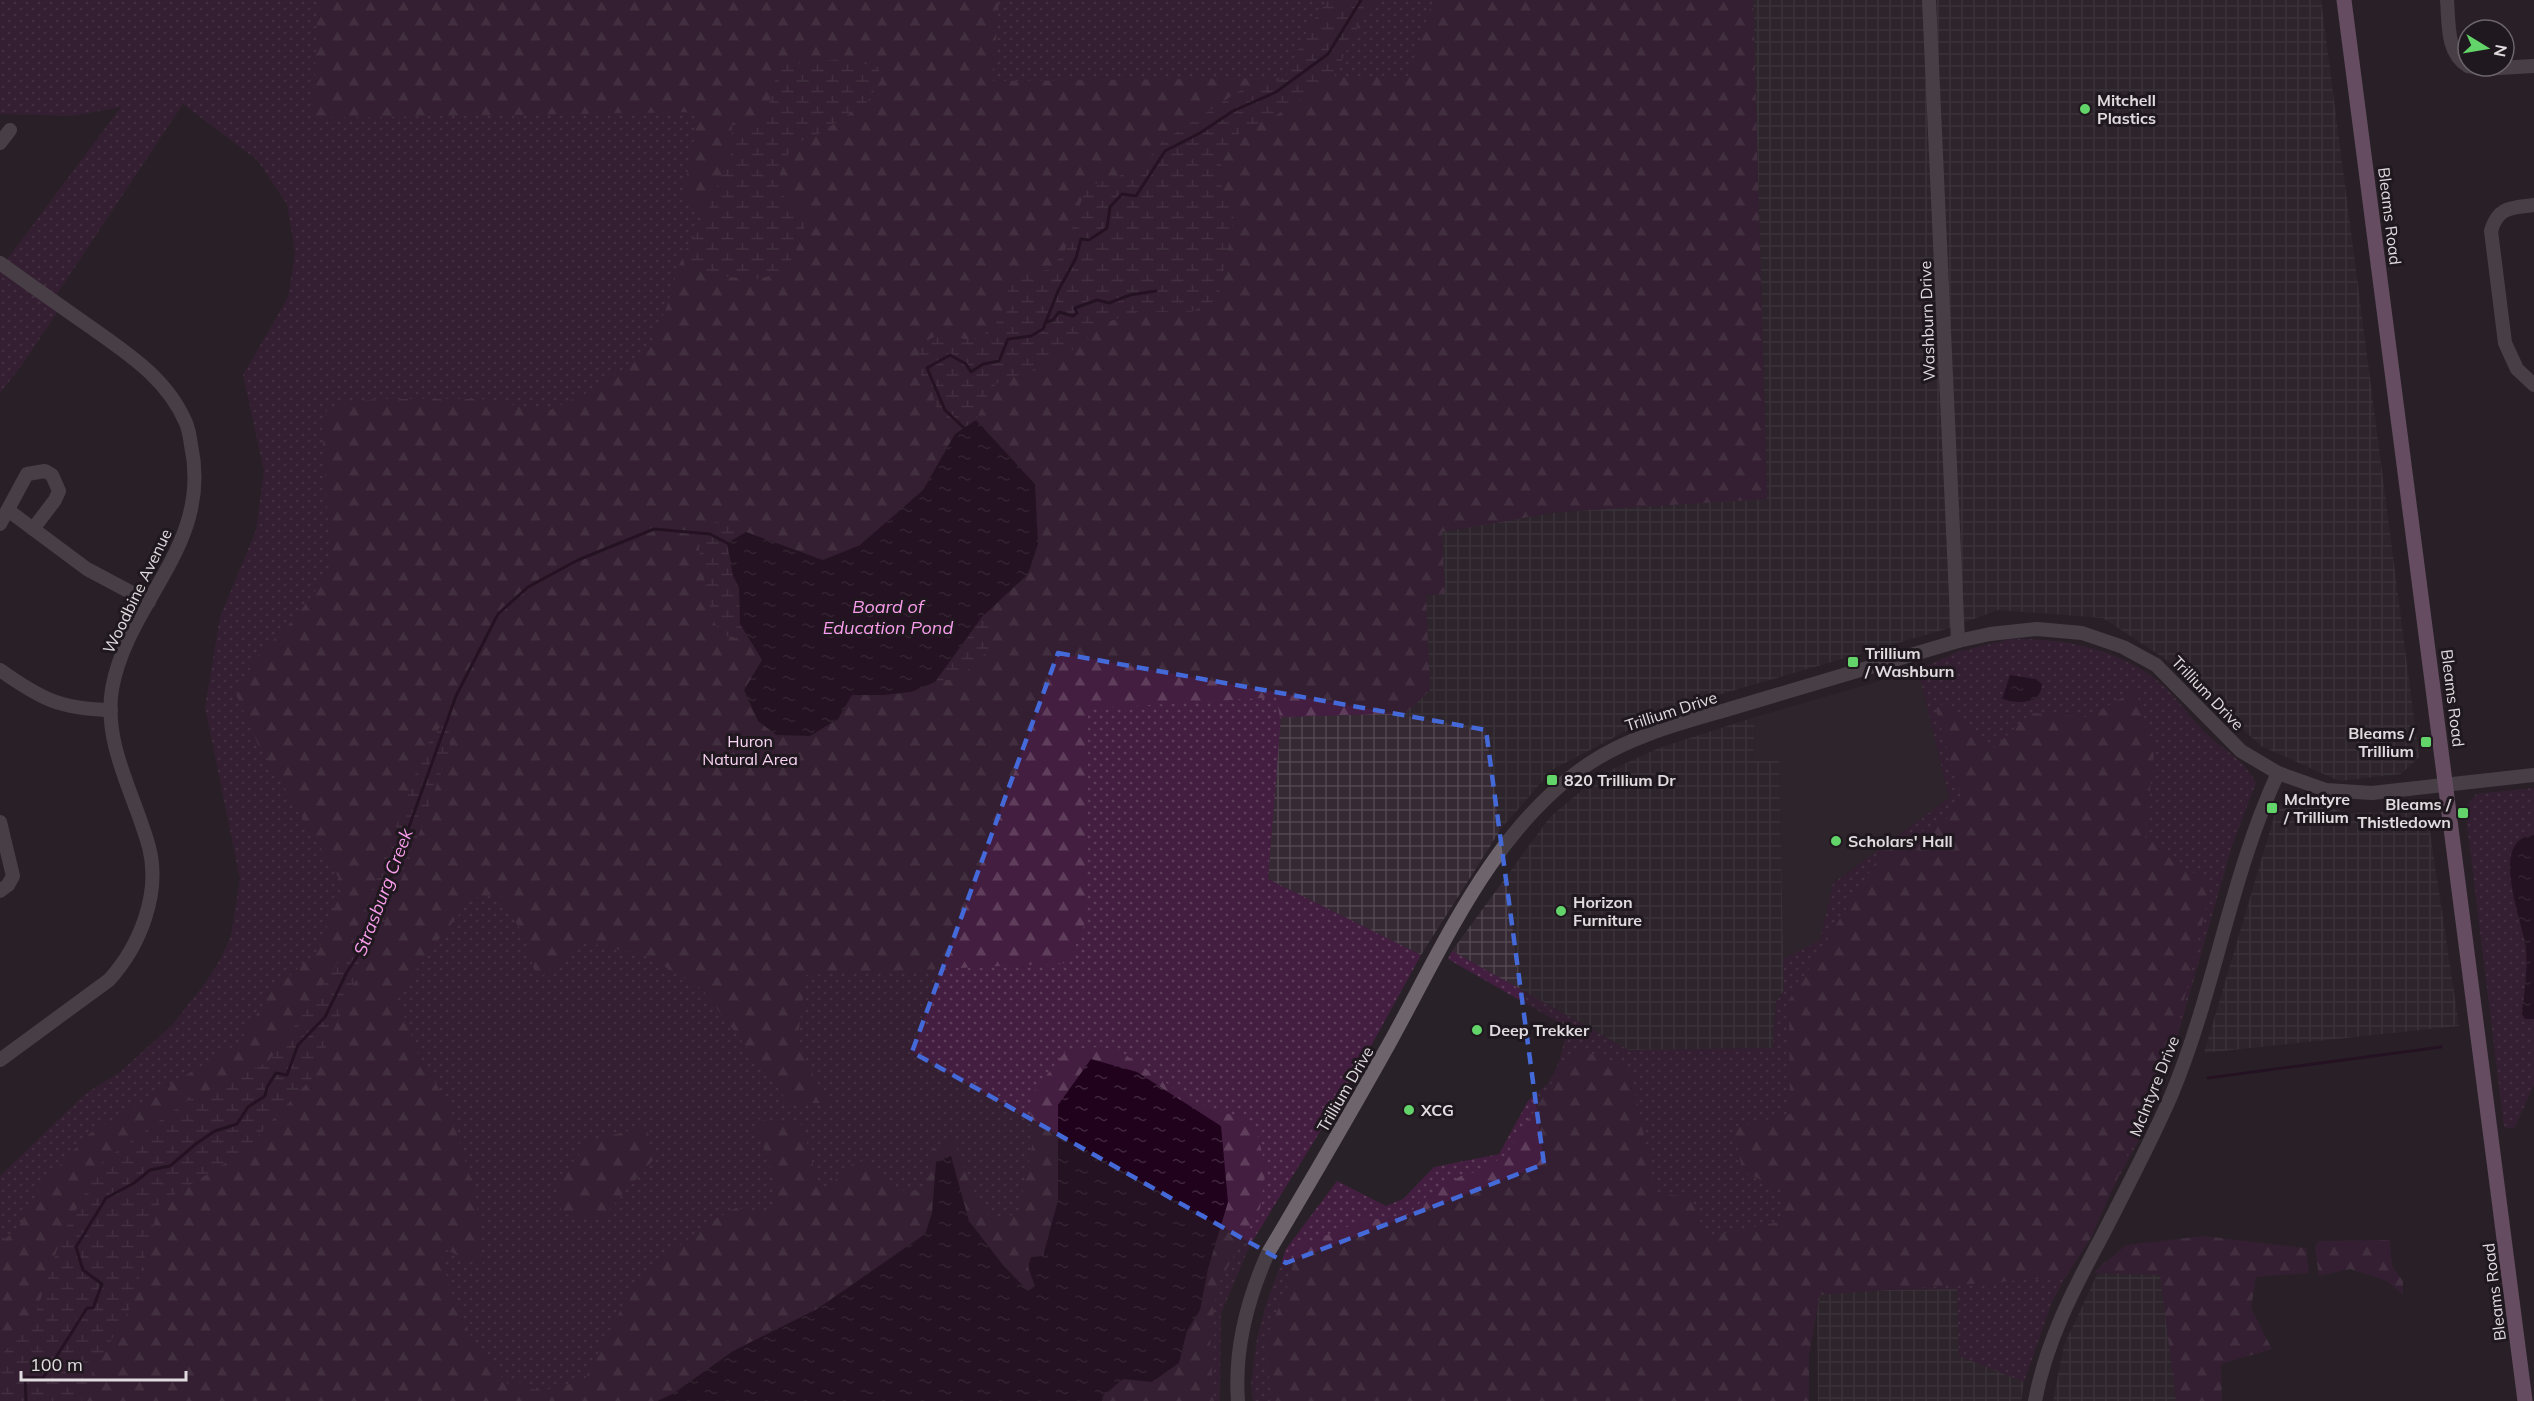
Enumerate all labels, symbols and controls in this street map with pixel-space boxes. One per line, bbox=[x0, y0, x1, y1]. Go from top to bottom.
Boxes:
north arrow bbox=[2456, 18, 2516, 78]
text: N bbox=[2490, 43, 2512, 59]
place label: Mitchell Plastics bbox=[2097, 90, 2156, 128]
marker: Mitchell Plastics bbox=[2078, 102, 2092, 116]
street label: Bleams Road bbox=[2374, 166, 2406, 266]
street label: Washburn Drive bbox=[1915, 260, 1939, 382]
street label: Woodbine Avenue bbox=[98, 525, 176, 657]
water label: Board of Education Pond bbox=[823, 595, 953, 639]
place label: Trillium / Washburn bbox=[1864, 643, 1954, 681]
street label: Bleams Road bbox=[2437, 648, 2469, 748]
street label: Trillium Drive bbox=[2168, 652, 2248, 734]
marker: Trillium / Washburn bbox=[1846, 655, 1860, 669]
street label: Trillium Drive bbox=[1622, 687, 1720, 735]
place label: Bleams / Trillium bbox=[2348, 723, 2415, 761]
park label: Huron Natural Area bbox=[702, 731, 798, 769]
marker: Bleams / Trillium bbox=[2419, 735, 2433, 749]
place label: 820 Trillium Dr bbox=[1564, 770, 1676, 790]
marker: 820 Trillium Dr bbox=[1545, 773, 1559, 787]
place label: McIntyre / Trillium bbox=[2283, 789, 2350, 827]
place label: Bleams / Thistledown bbox=[2357, 794, 2452, 832]
marker: McIntyre / Trillium bbox=[2265, 801, 2279, 815]
marker: Bleams / Thistledown bbox=[2456, 806, 2470, 820]
water label: Strasburg Creek bbox=[348, 824, 418, 959]
place label: Scholars' Hall bbox=[1848, 831, 1953, 851]
marker: Scholars' Hall bbox=[1829, 834, 1843, 848]
place label: Horizon Furniture bbox=[1573, 892, 1642, 930]
marker: Horizon Furniture bbox=[1554, 904, 1568, 918]
place label: Deep Trekker bbox=[1489, 1020, 1590, 1040]
marker: Deep Trekker bbox=[1470, 1023, 1484, 1037]
street label: McIntyre Drive bbox=[2125, 1033, 2183, 1139]
street label: Trillium Drive bbox=[1312, 1043, 1378, 1135]
place label: XCG bbox=[1420, 1100, 1454, 1120]
marker: XCG bbox=[1402, 1103, 1416, 1117]
street label: Bleams Road bbox=[2478, 1242, 2510, 1342]
scale bar bbox=[21, 1344, 186, 1382]
text: 100 m bbox=[30, 1353, 83, 1376]

